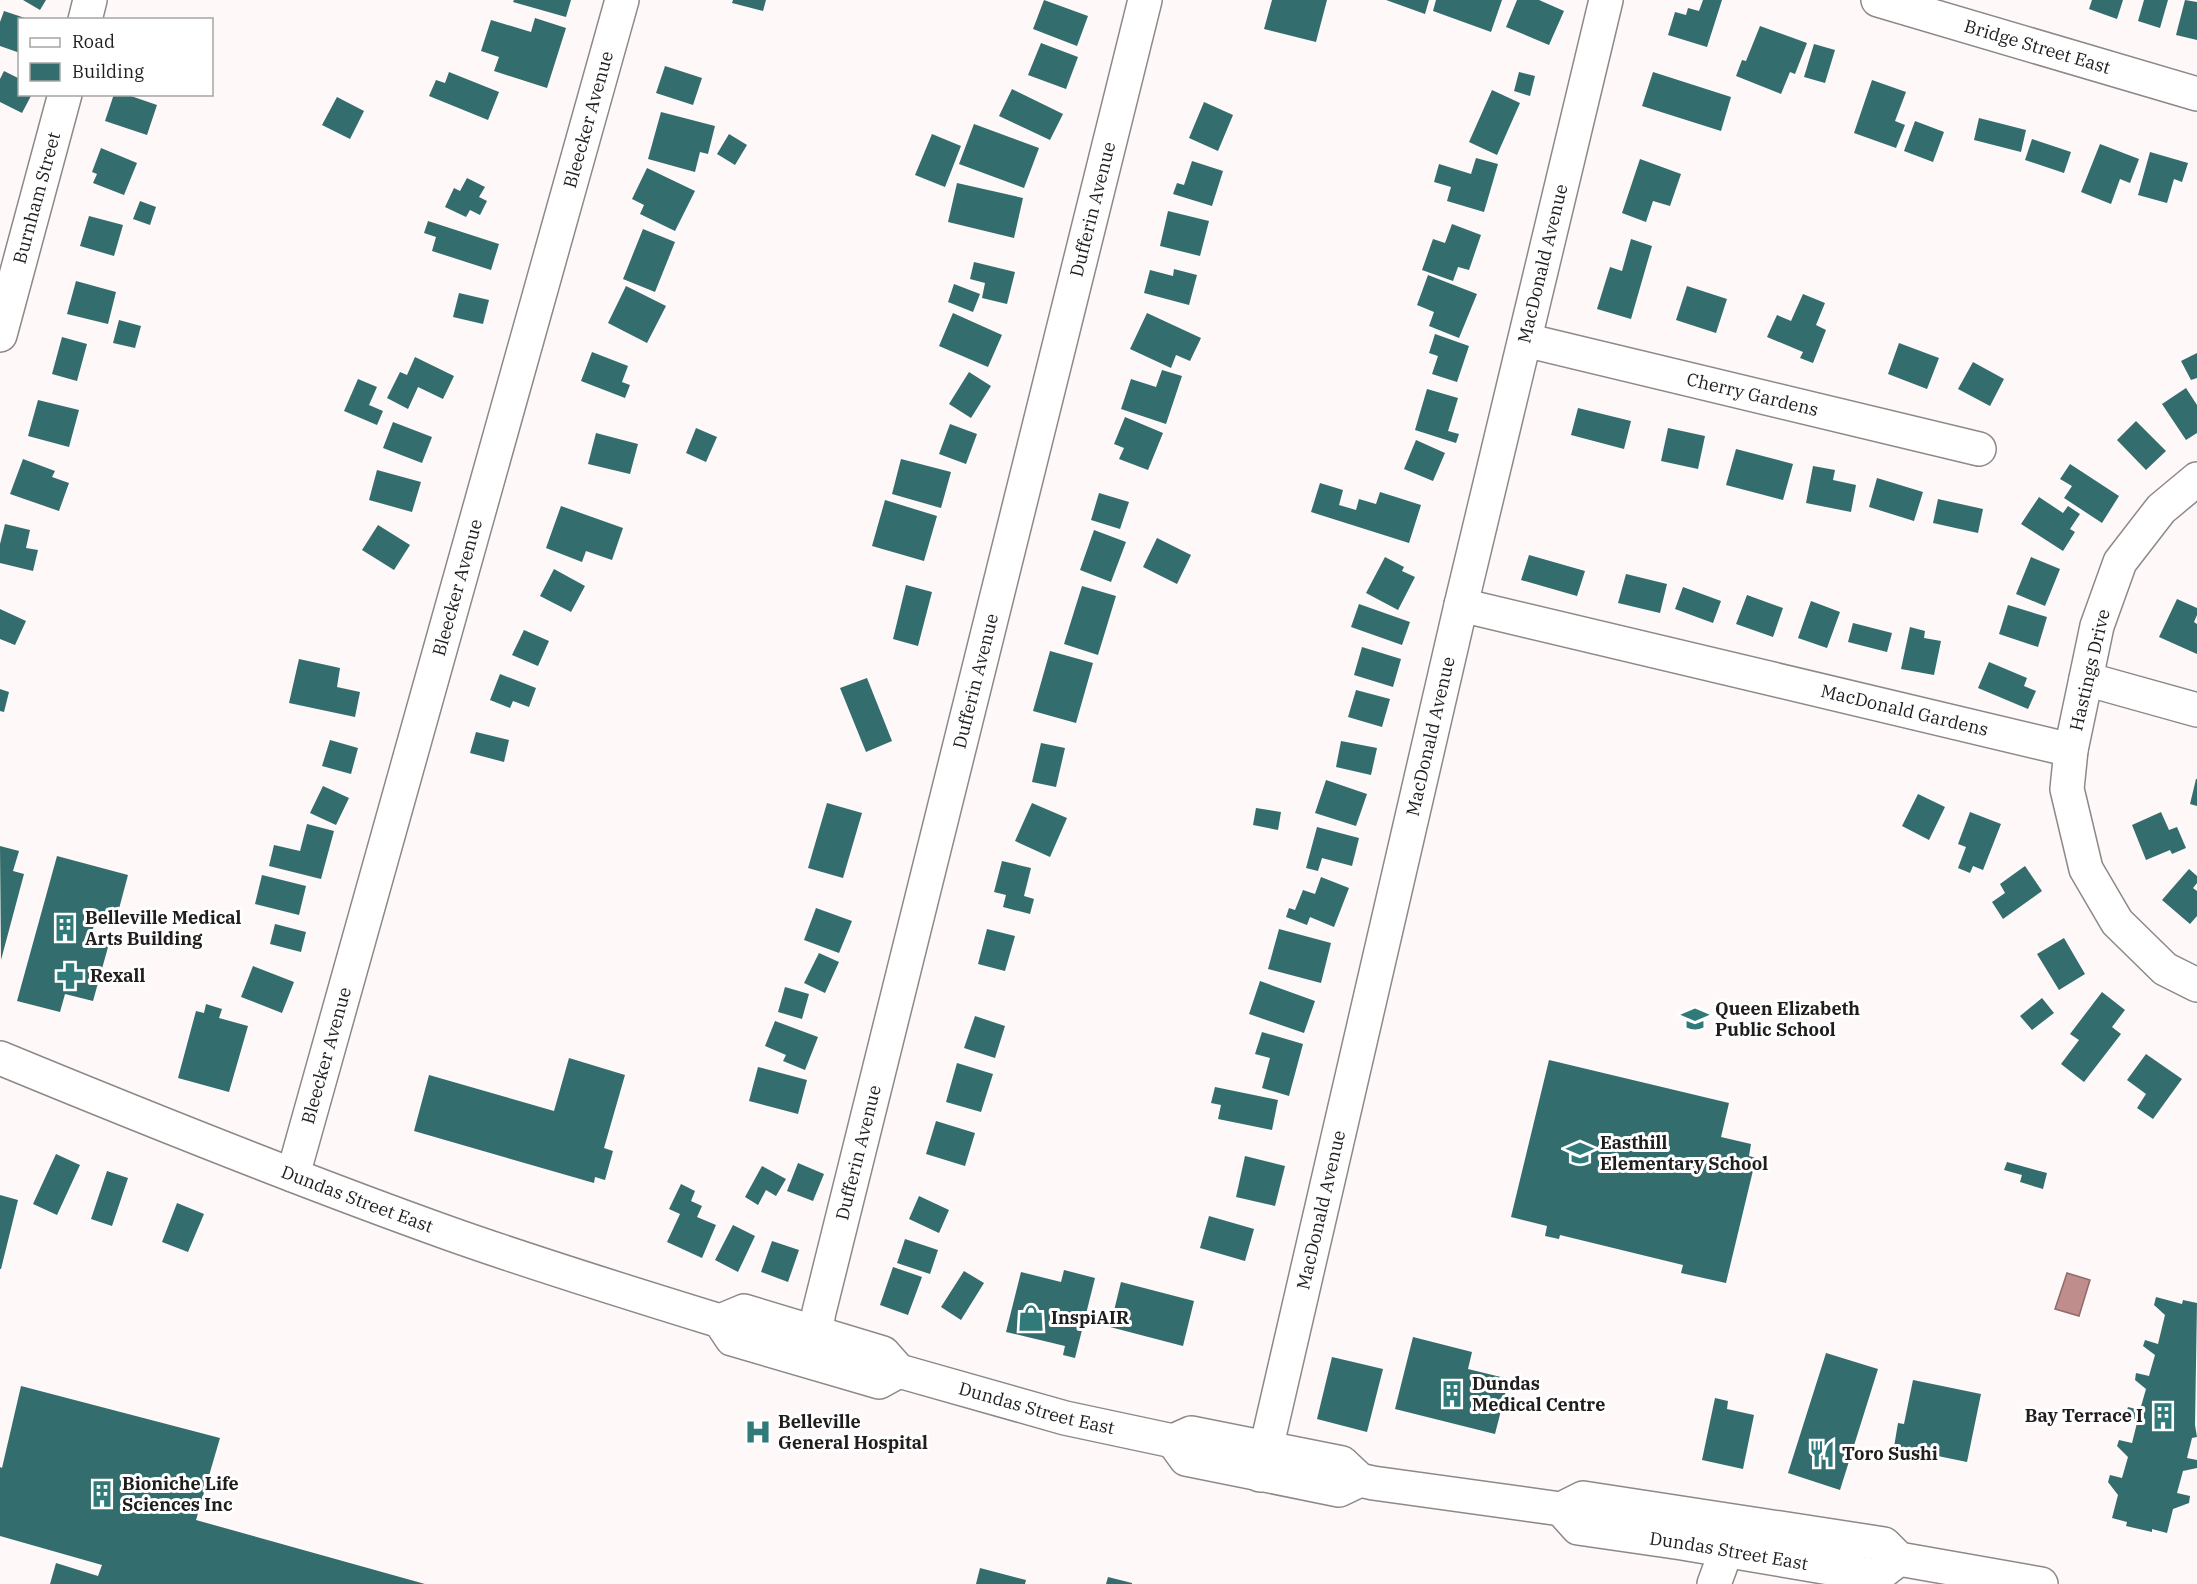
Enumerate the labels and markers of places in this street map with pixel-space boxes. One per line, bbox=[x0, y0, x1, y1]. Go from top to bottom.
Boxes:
place label: Belleville Medical Arts Building bbox=[85, 906, 242, 950]
building icon: Belleville Medical Arts Building bbox=[50, 913, 80, 943]
pharmacy icon: Rexall bbox=[55, 961, 85, 991]
place label: Rexall bbox=[90, 964, 145, 987]
place label: Queen Elizabeth Public School bbox=[1715, 997, 1860, 1041]
school or university icon: Queen Elizabeth Public School bbox=[1680, 1004, 1710, 1034]
place label: Easthill Elementary School bbox=[1600, 1131, 1768, 1175]
school or university icon: Easthill Elementary School bbox=[1565, 1138, 1595, 1168]
shop icon: InspiAIR bbox=[1016, 1303, 1046, 1333]
place label: InspiAIR bbox=[1051, 1306, 1129, 1329]
place label: Dundas Medical Centre bbox=[1472, 1372, 1605, 1416]
building icon: Dundas Medical Centre bbox=[1437, 1379, 1467, 1409]
building icon: Bay Terrace I bbox=[2148, 1401, 2178, 1431]
place label: Bay Terrace I bbox=[2025, 1404, 2143, 1427]
place label: Belleville General Hospital bbox=[778, 1410, 928, 1454]
hospital icon: Belleville General Hospital bbox=[743, 1417, 773, 1447]
restaurant icon: Toro Sushi bbox=[1807, 1439, 1837, 1469]
place label: Toro Sushi bbox=[1842, 1442, 1938, 1465]
place label: Bioniche Life Sciences Inc bbox=[122, 1472, 239, 1516]
building icon: Bioniche Life Sciences Inc bbox=[87, 1479, 117, 1509]

